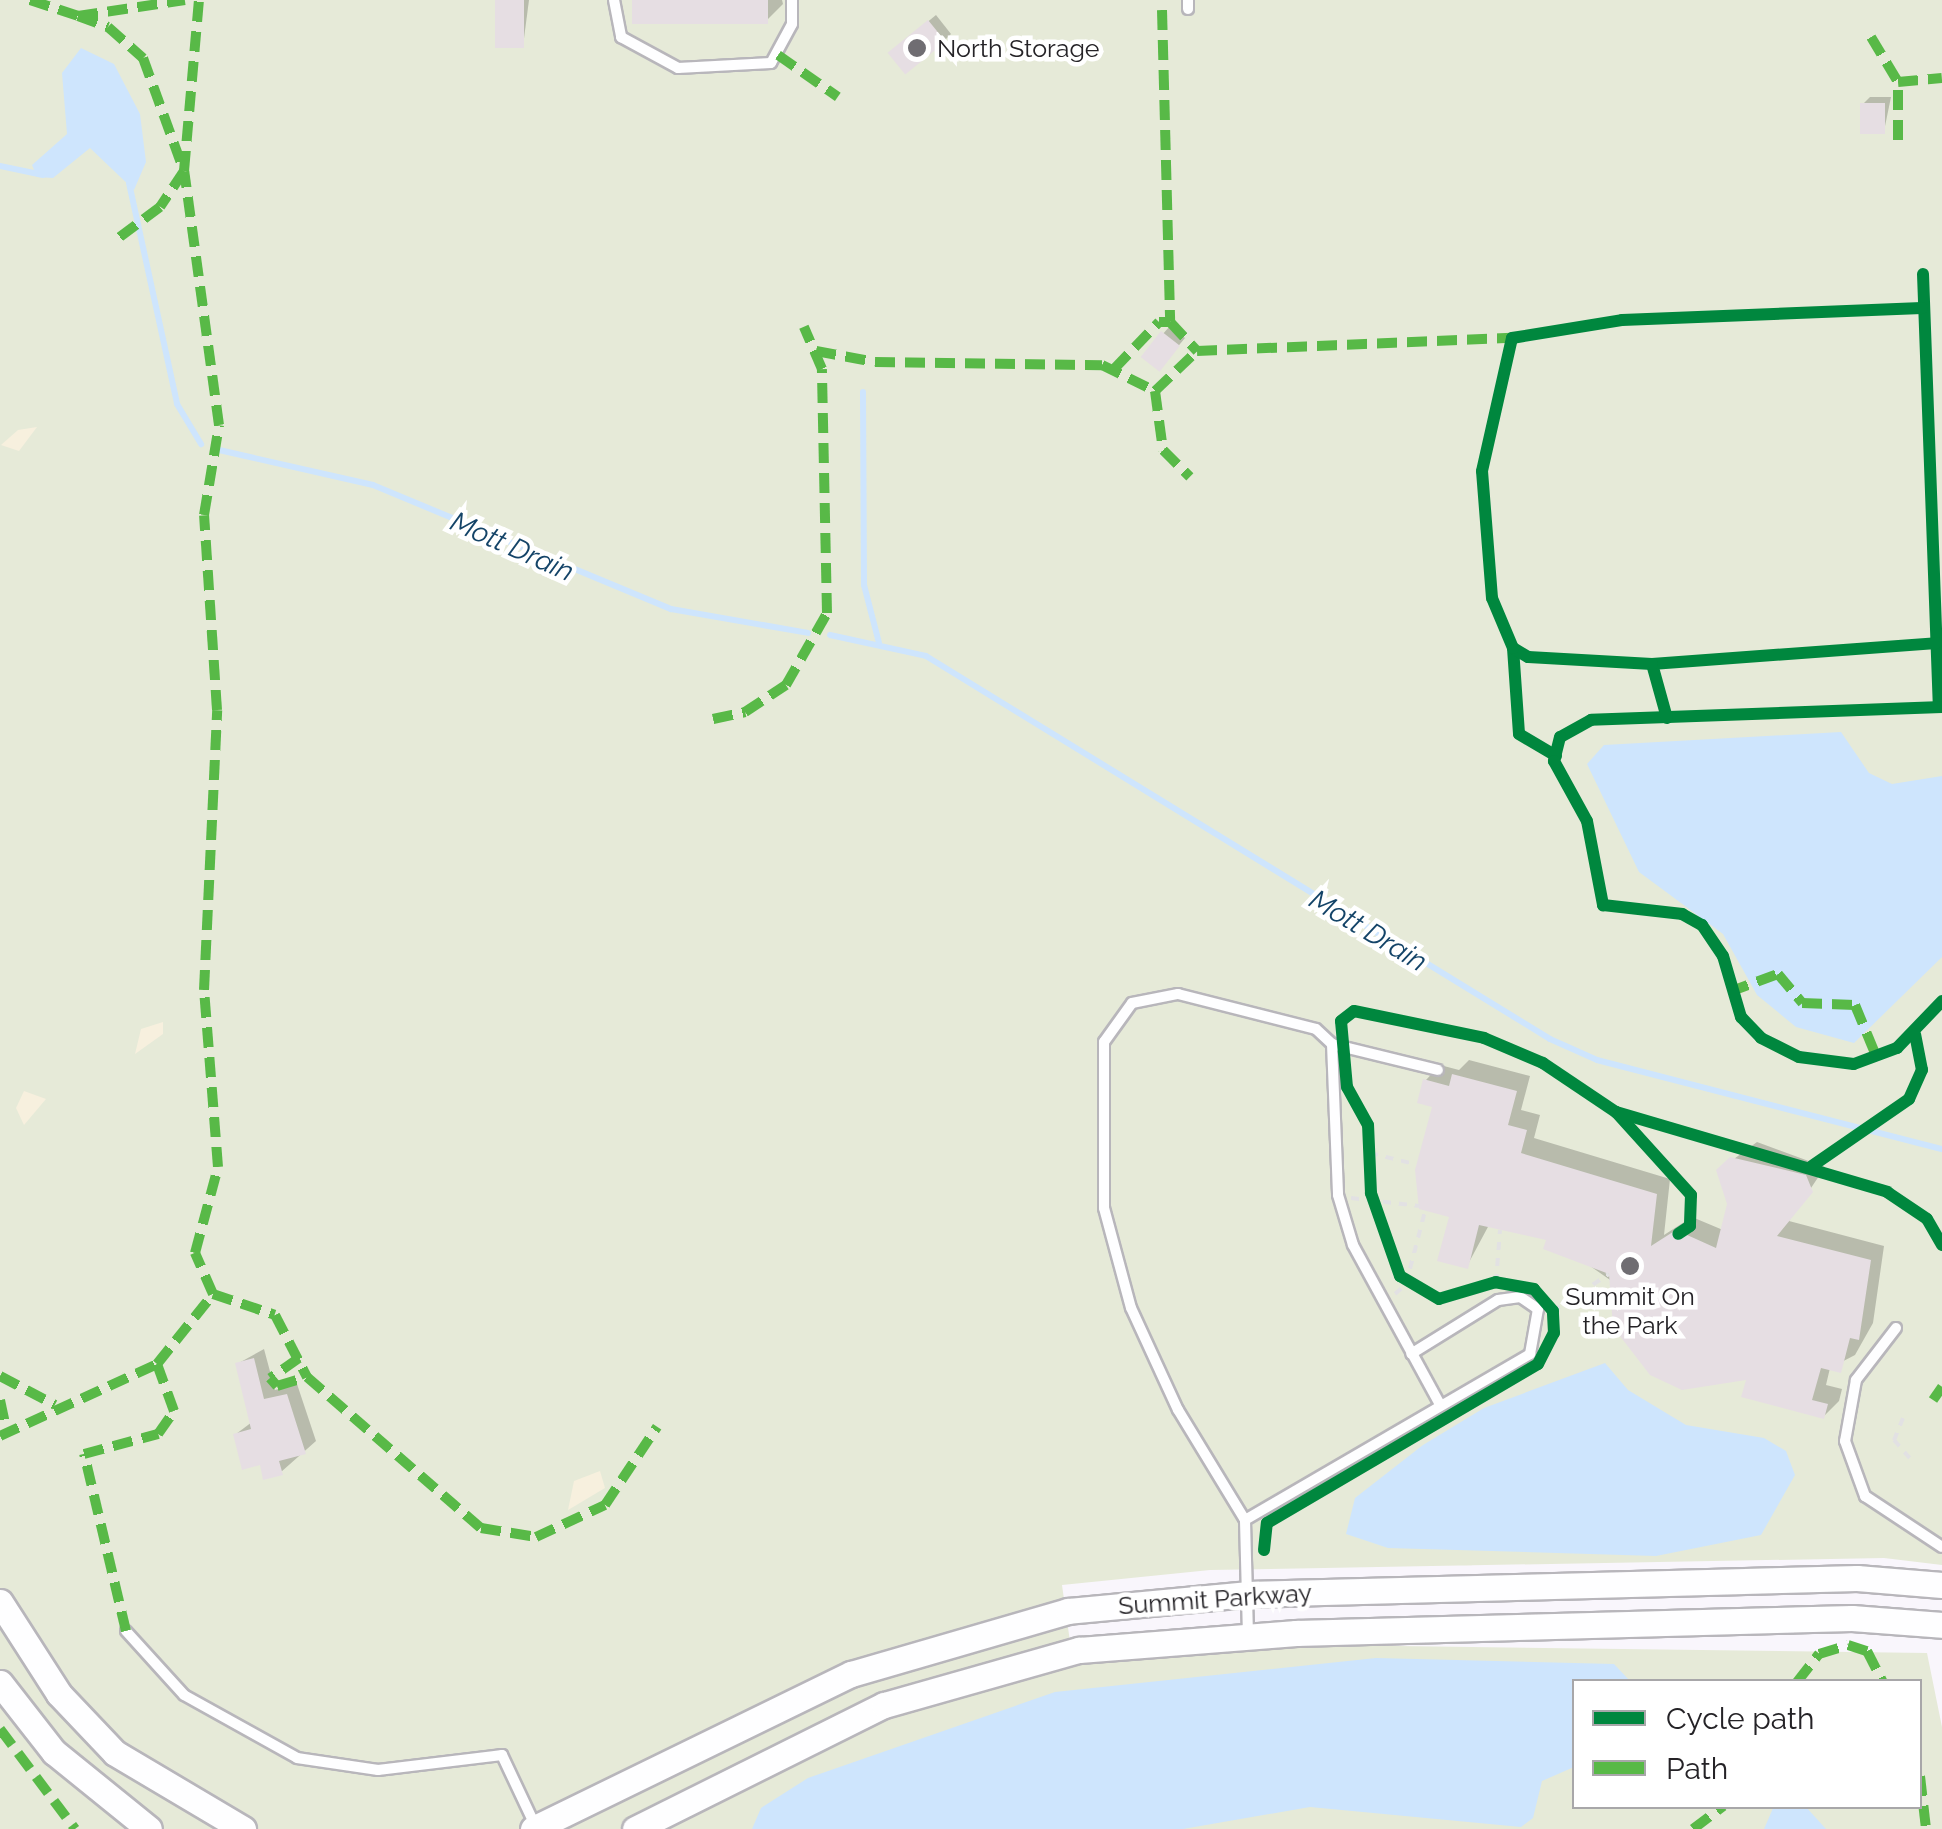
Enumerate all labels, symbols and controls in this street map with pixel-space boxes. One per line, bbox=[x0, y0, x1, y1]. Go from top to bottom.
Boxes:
place label: North Storage bbox=[937, 33, 1100, 63]
marker: North Storage bbox=[906, 37, 928, 59]
water label: Mott Drain bbox=[445, 505, 579, 589]
water label: Mott Drain bbox=[1303, 883, 1433, 979]
marker: Summit On the Park bbox=[1619, 1255, 1641, 1277]
place label: Summit On the Park bbox=[1565, 1282, 1695, 1341]
street label: Summit Parkway bbox=[1117, 1577, 1313, 1621]
legend bbox=[1572, 1679, 1922, 1809]
text: Cycle path bbox=[1666, 1701, 1814, 1736]
text: Path bbox=[1666, 1751, 1728, 1786]

